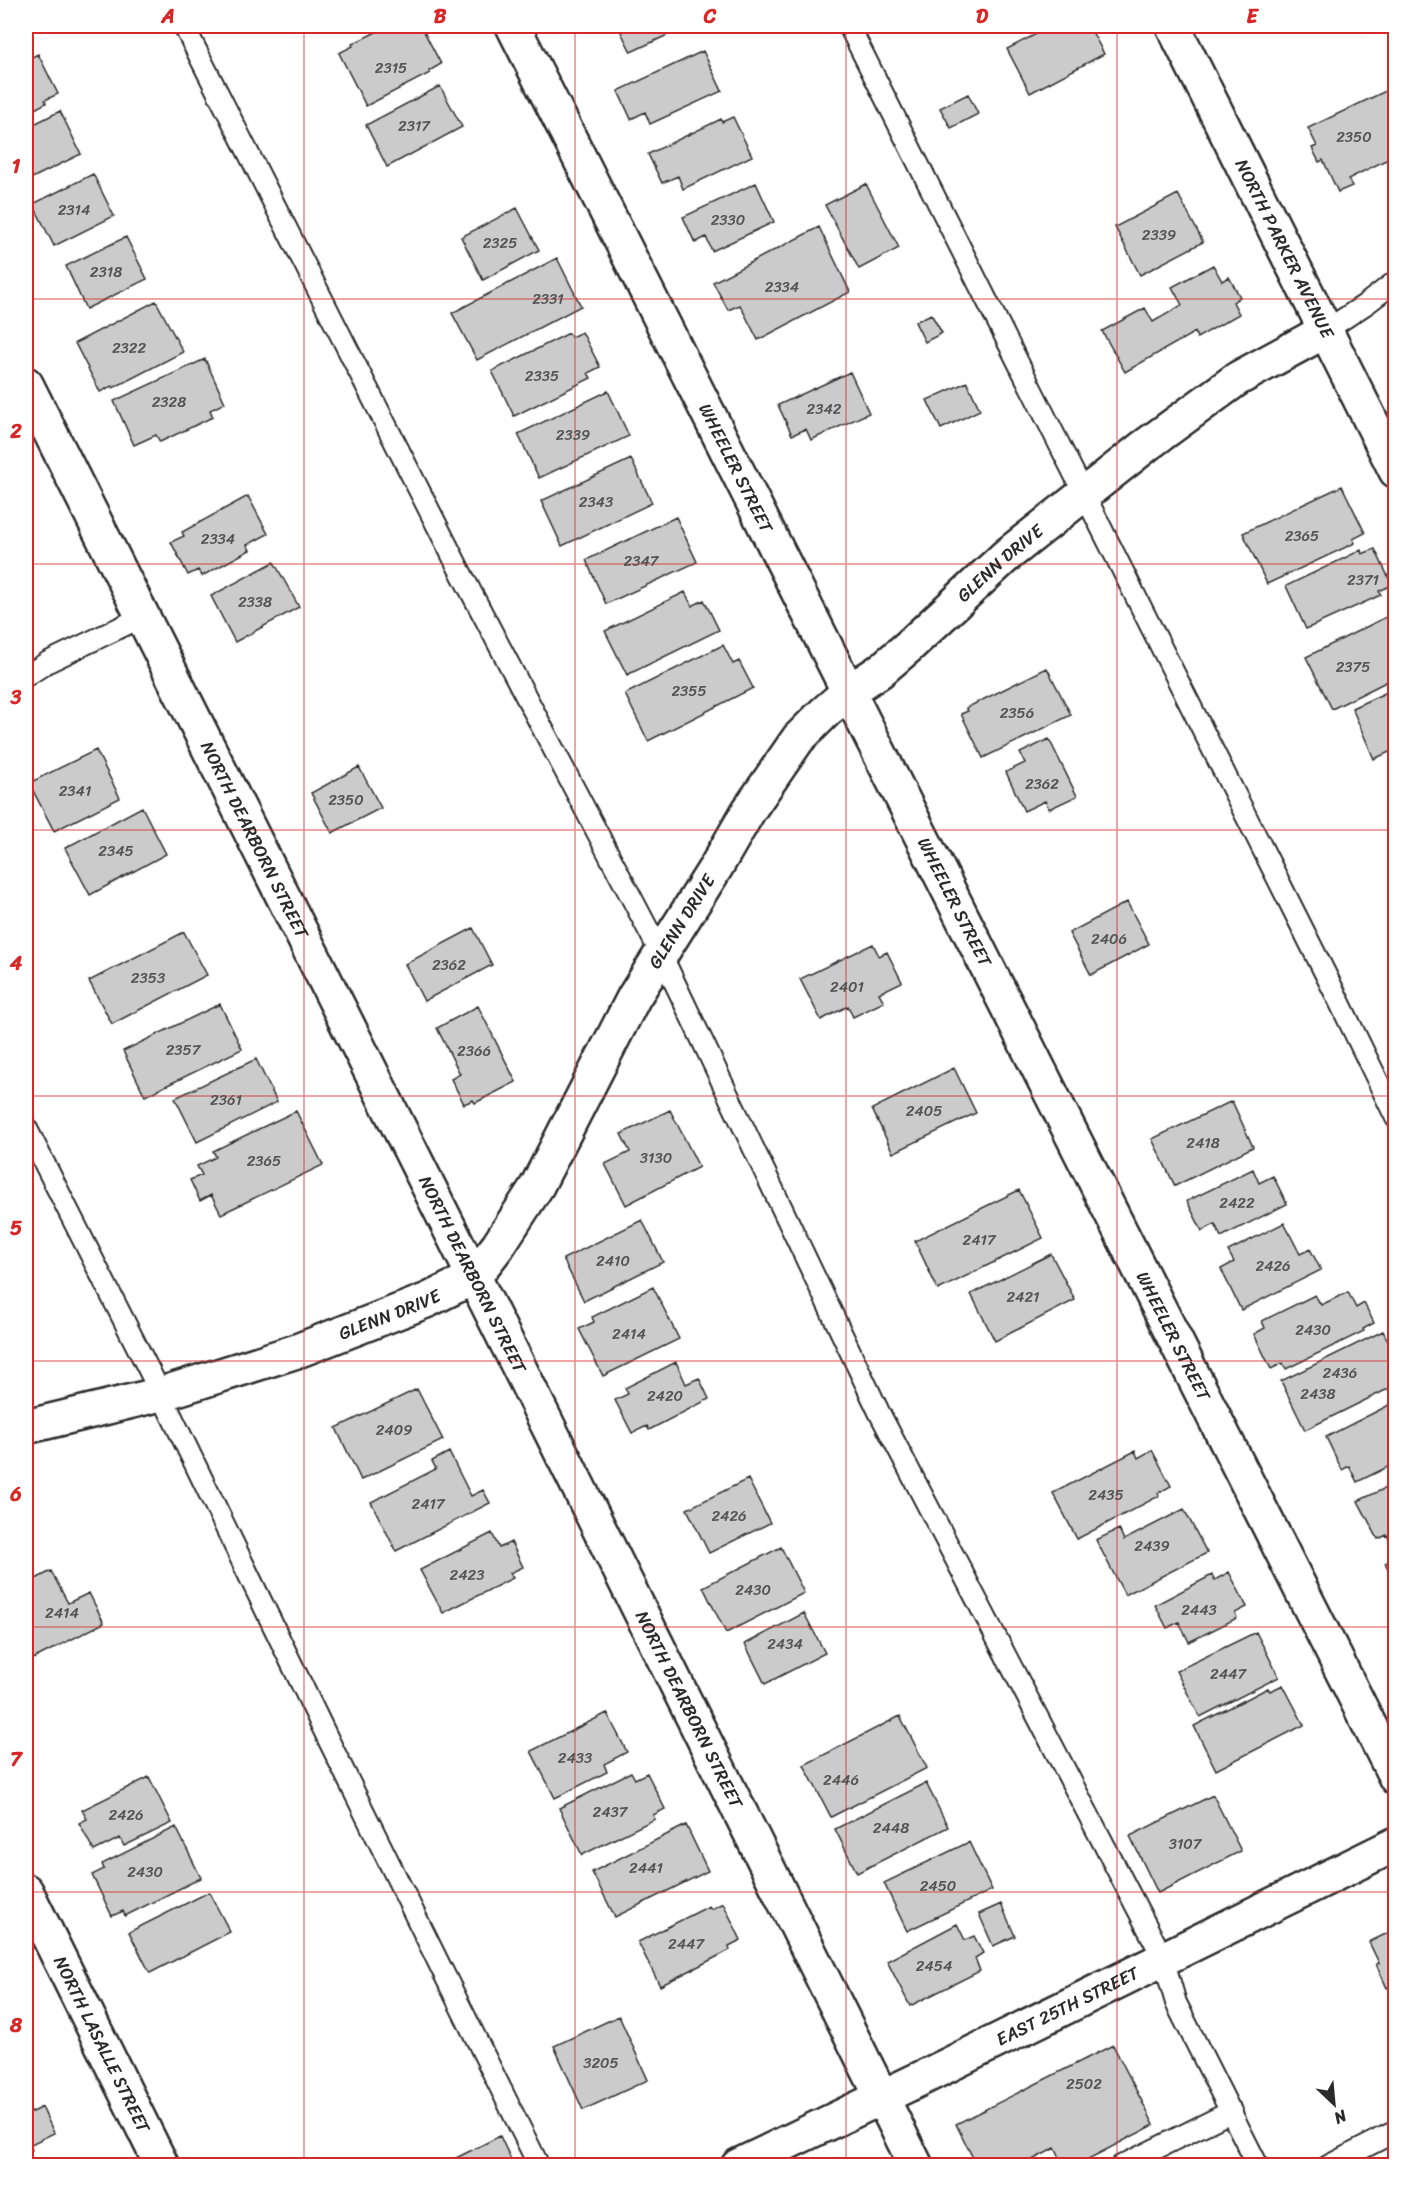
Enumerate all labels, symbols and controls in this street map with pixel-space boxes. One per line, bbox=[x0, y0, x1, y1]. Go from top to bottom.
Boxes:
text: A bbox=[160, 0, 175, 34]
text: B bbox=[434, 0, 447, 34]
text: C bbox=[703, 0, 717, 34]
text: D bbox=[976, 0, 989, 34]
text: E bbox=[1246, 0, 1259, 34]
house number: 2315 bbox=[375, 55, 407, 81]
house number: 2317 bbox=[398, 113, 431, 139]
house number: 2350 bbox=[1336, 124, 1372, 150]
text: 1 bbox=[12, 149, 21, 184]
street label: NORTH PARKER AVENUE bbox=[1226, 153, 1344, 345]
house number: 2314 bbox=[58, 197, 90, 223]
house number: 2330 bbox=[711, 207, 745, 233]
house number: 2339 bbox=[1142, 222, 1176, 248]
house number: 2325 bbox=[483, 230, 517, 256]
house number: 2318 bbox=[90, 259, 122, 285]
house number: 2334 bbox=[765, 274, 799, 300]
house number: 2331 bbox=[532, 286, 564, 312]
house number: 2322 bbox=[112, 335, 146, 361]
house number: 2335 bbox=[525, 363, 559, 389]
house number: 2328 bbox=[152, 389, 186, 415]
house number: 2342 bbox=[807, 396, 842, 422]
street label: WHEELER STREET bbox=[690, 398, 783, 540]
text: 2 bbox=[9, 414, 22, 449]
house number: 2339 bbox=[556, 422, 590, 448]
house number: 2343 bbox=[579, 489, 613, 515]
street label: GLENN DRIVE bbox=[949, 515, 1051, 610]
house number: 2365 bbox=[1285, 523, 1319, 549]
house number: 2334 bbox=[201, 526, 235, 552]
house number: 2347 bbox=[624, 548, 660, 574]
house number: 2371 bbox=[1347, 567, 1379, 593]
house number: 2338 bbox=[238, 589, 272, 615]
house number: 2375 bbox=[1336, 654, 1370, 680]
house number: 2355 bbox=[671, 678, 707, 704]
text: 3 bbox=[10, 680, 22, 715]
house number: 2356 bbox=[1000, 700, 1034, 726]
street label: NORTH DEARBORN STREET bbox=[192, 735, 318, 945]
house number: 2362 bbox=[1025, 771, 1059, 797]
house number: 2341 bbox=[59, 778, 91, 804]
house number: 2350 bbox=[328, 787, 364, 813]
street label: WHEELER STREET bbox=[908, 832, 1001, 974]
house number: 2345 bbox=[98, 838, 134, 864]
street label: GLENN DRIVE bbox=[639, 867, 724, 975]
house number: 2406 bbox=[1091, 926, 1127, 952]
text: 4 bbox=[9, 946, 23, 981]
house number: 2362 bbox=[432, 952, 466, 978]
house number: 2353 bbox=[131, 965, 165, 991]
house number: 2401 bbox=[830, 974, 864, 1000]
house number: 2357 bbox=[166, 1037, 202, 1063]
house number: 2366 bbox=[457, 1038, 491, 1064]
house number: 2361 bbox=[210, 1087, 242, 1113]
house number: 2405 bbox=[906, 1098, 942, 1124]
house number: 2418 bbox=[1186, 1130, 1220, 1156]
house number: 3130 bbox=[640, 1145, 672, 1171]
house number: 2365 bbox=[247, 1148, 281, 1174]
street label: NORTH DEARBORN STREET bbox=[409, 1170, 536, 1380]
house number: 2422 bbox=[1219, 1190, 1255, 1216]
text: 5 bbox=[10, 1211, 22, 1246]
house number: 2417 bbox=[962, 1227, 997, 1253]
house number: 2410 bbox=[596, 1248, 630, 1274]
house number: 2426 bbox=[1255, 1253, 1291, 1279]
street label: WHEELER STREET bbox=[1127, 1266, 1220, 1408]
street label: GLENN DRIVE bbox=[334, 1280, 447, 1349]
house number: 2421 bbox=[1006, 1284, 1040, 1310]
house number: 2430 bbox=[1295, 1317, 1331, 1343]
house number: 2414 bbox=[612, 1321, 646, 1347]
house number: 2436 bbox=[1323, 1360, 1357, 1386]
house number: 2438 bbox=[1300, 1381, 1336, 1407]
house number: 2420 bbox=[647, 1383, 683, 1409]
house number: 2409 bbox=[376, 1417, 412, 1443]
text: 6 bbox=[9, 1477, 22, 1512]
house number: 2435 bbox=[1088, 1482, 1124, 1508]
house number: 2417 bbox=[411, 1491, 446, 1517]
house number: 2426 bbox=[711, 1503, 747, 1529]
house number: 2439 bbox=[1134, 1533, 1170, 1559]
house number: 2423 bbox=[450, 1562, 484, 1588]
house number: 2430 bbox=[735, 1577, 771, 1603]
house number: 2443 bbox=[1181, 1597, 1217, 1623]
house number: 2414 bbox=[45, 1600, 79, 1626]
street label: NORTH DEARBORN STREET bbox=[626, 1605, 752, 1815]
house number: 2434 bbox=[767, 1631, 803, 1657]
house number: 2447 bbox=[1210, 1661, 1247, 1687]
text: 7 bbox=[10, 1742, 23, 1777]
house number: 2433 bbox=[558, 1745, 592, 1771]
house number: 2446 bbox=[823, 1767, 859, 1793]
house number: 2437 bbox=[593, 1799, 629, 1825]
house number: 2426 bbox=[108, 1802, 144, 1828]
house number: 2448 bbox=[873, 1815, 909, 1841]
house number: 3107 bbox=[1169, 1831, 1203, 1857]
house number: 2441 bbox=[629, 1855, 663, 1881]
house number: 2430 bbox=[127, 1859, 163, 1885]
house number: 2450 bbox=[920, 1873, 956, 1899]
house number: 2447 bbox=[668, 1931, 705, 1957]
street label: NORTH LASALLE STREET bbox=[45, 1950, 160, 2139]
house number: 2454 bbox=[916, 1953, 952, 1979]
street label: EAST 25TH STREET bbox=[990, 1957, 1146, 2055]
text: 8 bbox=[9, 2008, 23, 2043]
house number: 3205 bbox=[583, 2050, 619, 2076]
house number: 2502 bbox=[1066, 2071, 1102, 2097]
north arrow bbox=[1304, 2074, 1364, 2134]
text: N bbox=[1328, 2101, 1353, 2133]

